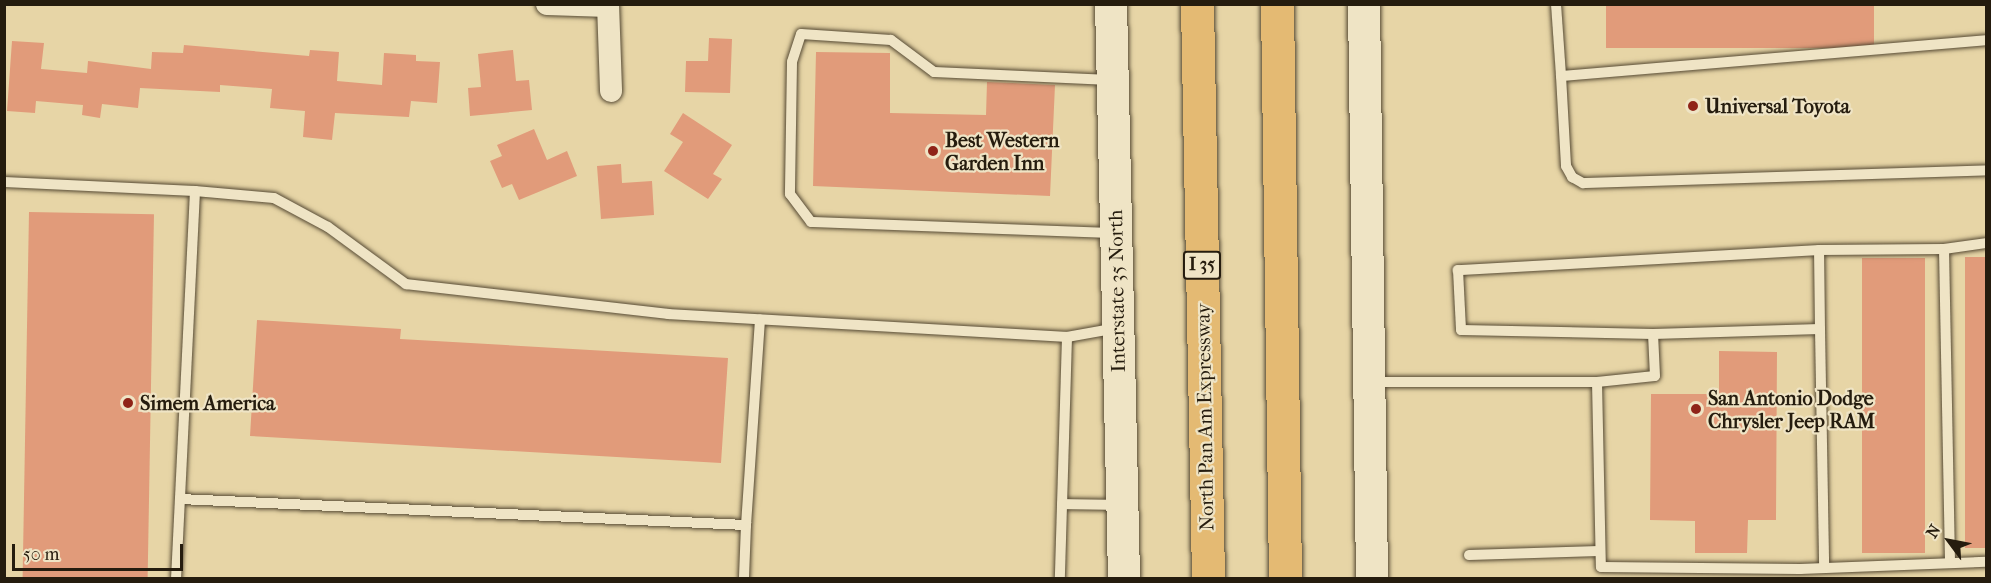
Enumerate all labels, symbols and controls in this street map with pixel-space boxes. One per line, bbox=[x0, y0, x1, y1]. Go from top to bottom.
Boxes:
place label: Universal Toyota bbox=[1705, 94, 1850, 118]
marker: Universal Toyota bbox=[1686, 99, 1700, 113]
place label: Best Western Garden Inn bbox=[945, 128, 1059, 175]
marker: Best Western Garden Inn bbox=[926, 144, 940, 158]
street label: Interstate 35 North bbox=[1104, 209, 1130, 373]
road number: I 35 bbox=[1182, 250, 1222, 280]
street label: North Pan Am Expressway bbox=[1191, 303, 1219, 531]
place label: San Antonio Dodge Chrysler Jeep RAM bbox=[1708, 386, 1875, 433]
place label: Simem America bbox=[140, 391, 275, 415]
marker: Simem America bbox=[121, 396, 135, 410]
marker: San Antonio Dodge Chrysler Jeep RAM bbox=[1689, 402, 1703, 416]
north arrow bbox=[1919, 511, 1979, 571]
text: N bbox=[1922, 521, 1945, 541]
scale bar bbox=[15, 532, 186, 570]
text: 50 m bbox=[23, 544, 59, 565]

